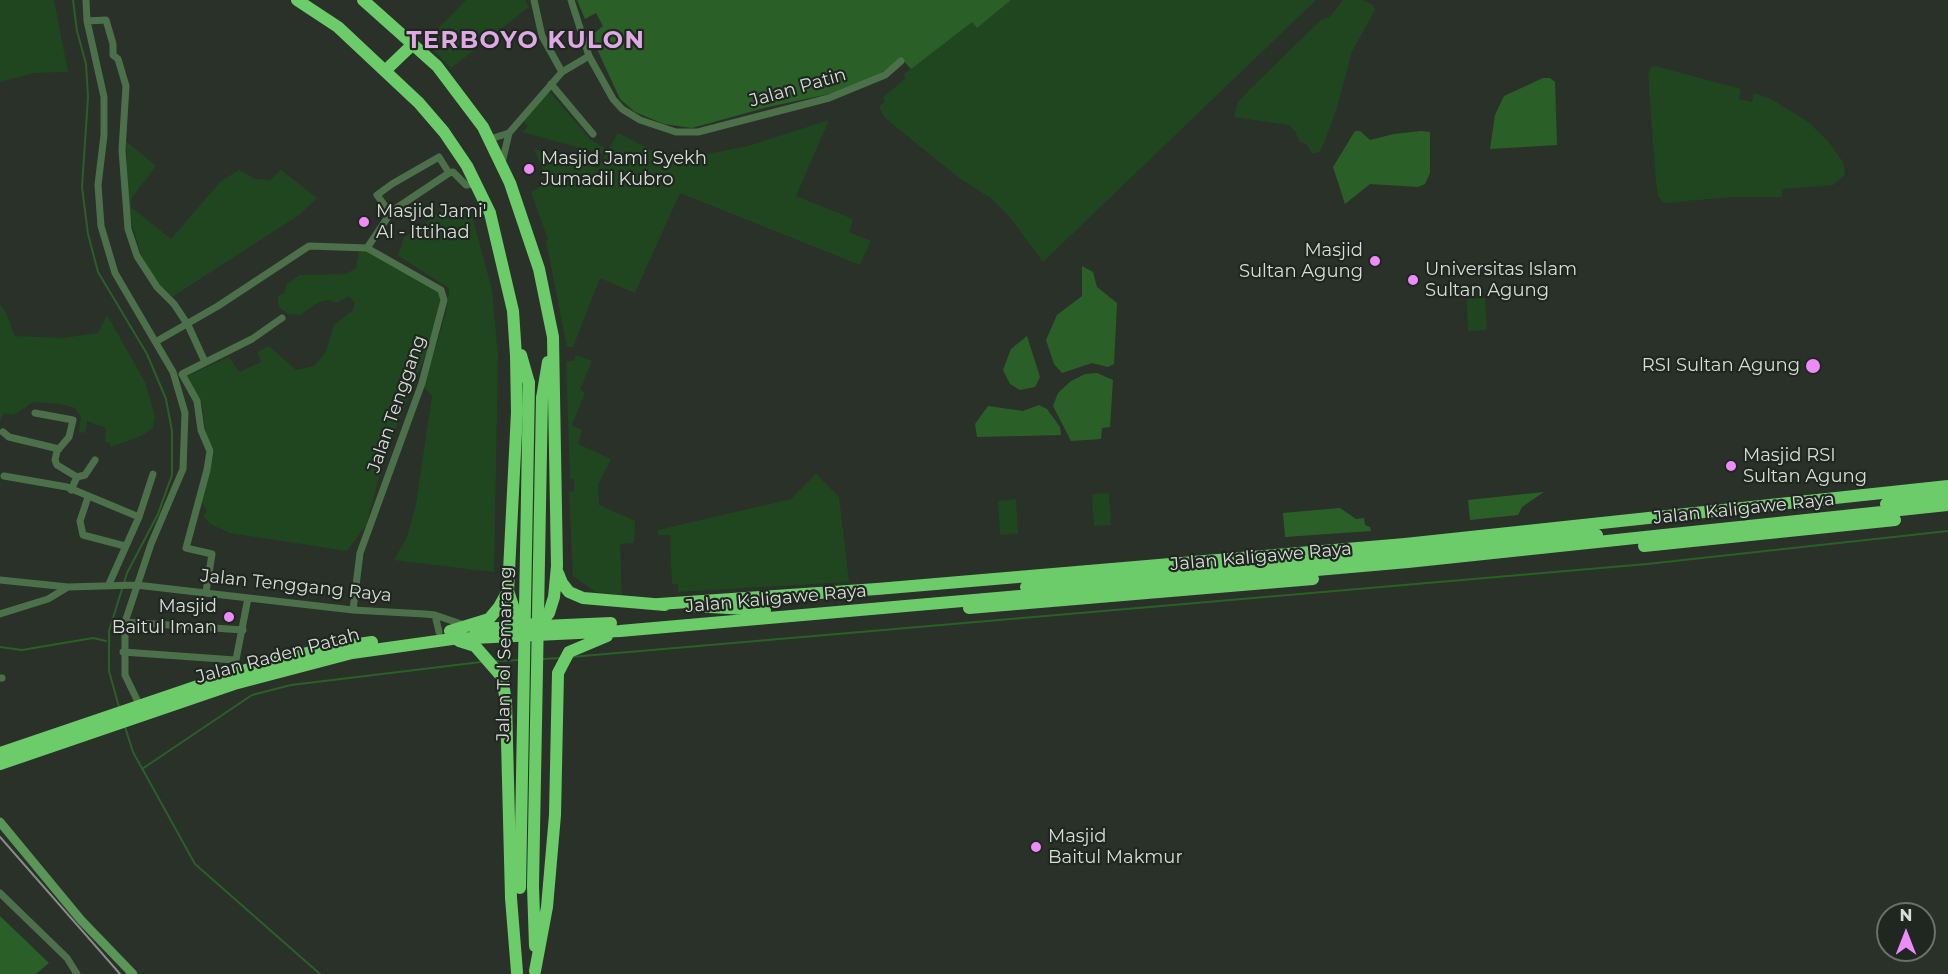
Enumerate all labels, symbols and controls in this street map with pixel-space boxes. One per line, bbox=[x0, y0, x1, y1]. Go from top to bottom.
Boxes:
district label: TERBOYO KULON bbox=[407, 27, 645, 55]
street label: Jalan Patin bbox=[747, 64, 849, 112]
place label: Masjid Jami Syekh Jumadil Kubro bbox=[541, 148, 707, 190]
marker: Masjid Jami Syekh Jumadil Kubro bbox=[522, 162, 536, 176]
place label: Masjid Jami' Al - Ittihad bbox=[376, 201, 487, 244]
marker: Masjid Jami' Al - Ittihad bbox=[357, 215, 371, 229]
place label: Masjid Sultan Agung bbox=[1239, 240, 1363, 282]
marker: Masjid Sultan Agung bbox=[1368, 254, 1382, 268]
place label: Universitas Islam Sultan Agung bbox=[1425, 259, 1577, 302]
marker: Universitas Islam Sultan Agung bbox=[1406, 273, 1420, 287]
street label: Jalan Tenggang bbox=[363, 332, 431, 476]
place label: RSI Sultan Agung bbox=[1642, 355, 1800, 377]
marker: RSI Sultan Agung bbox=[1804, 357, 1822, 375]
place label: Masjid RSI Sultan Agung bbox=[1743, 445, 1867, 488]
marker: Masjid RSI Sultan Agung bbox=[1724, 459, 1738, 473]
street label: Jalan Kaligawe Raya bbox=[1652, 489, 1836, 529]
street label: Jalan Kaligawe Raya bbox=[1169, 538, 1353, 576]
street label: Jalan Tenggang Raya bbox=[199, 565, 393, 607]
street label: Jalan Tol Semarang bbox=[493, 566, 517, 742]
street label: Jalan Kaligawe Raya bbox=[684, 580, 868, 618]
place label: Masjid Baitul Iman bbox=[112, 596, 217, 638]
marker: Masjid Baitul Iman bbox=[222, 610, 236, 624]
street label: Jalan Raden Patah bbox=[194, 624, 362, 688]
place label: Masjid Baitul Makmur bbox=[1048, 826, 1183, 868]
marker: Masjid Baitul Makmur bbox=[1029, 840, 1043, 854]
north arrow bbox=[1876, 902, 1936, 962]
text: N bbox=[1900, 906, 1912, 925]

